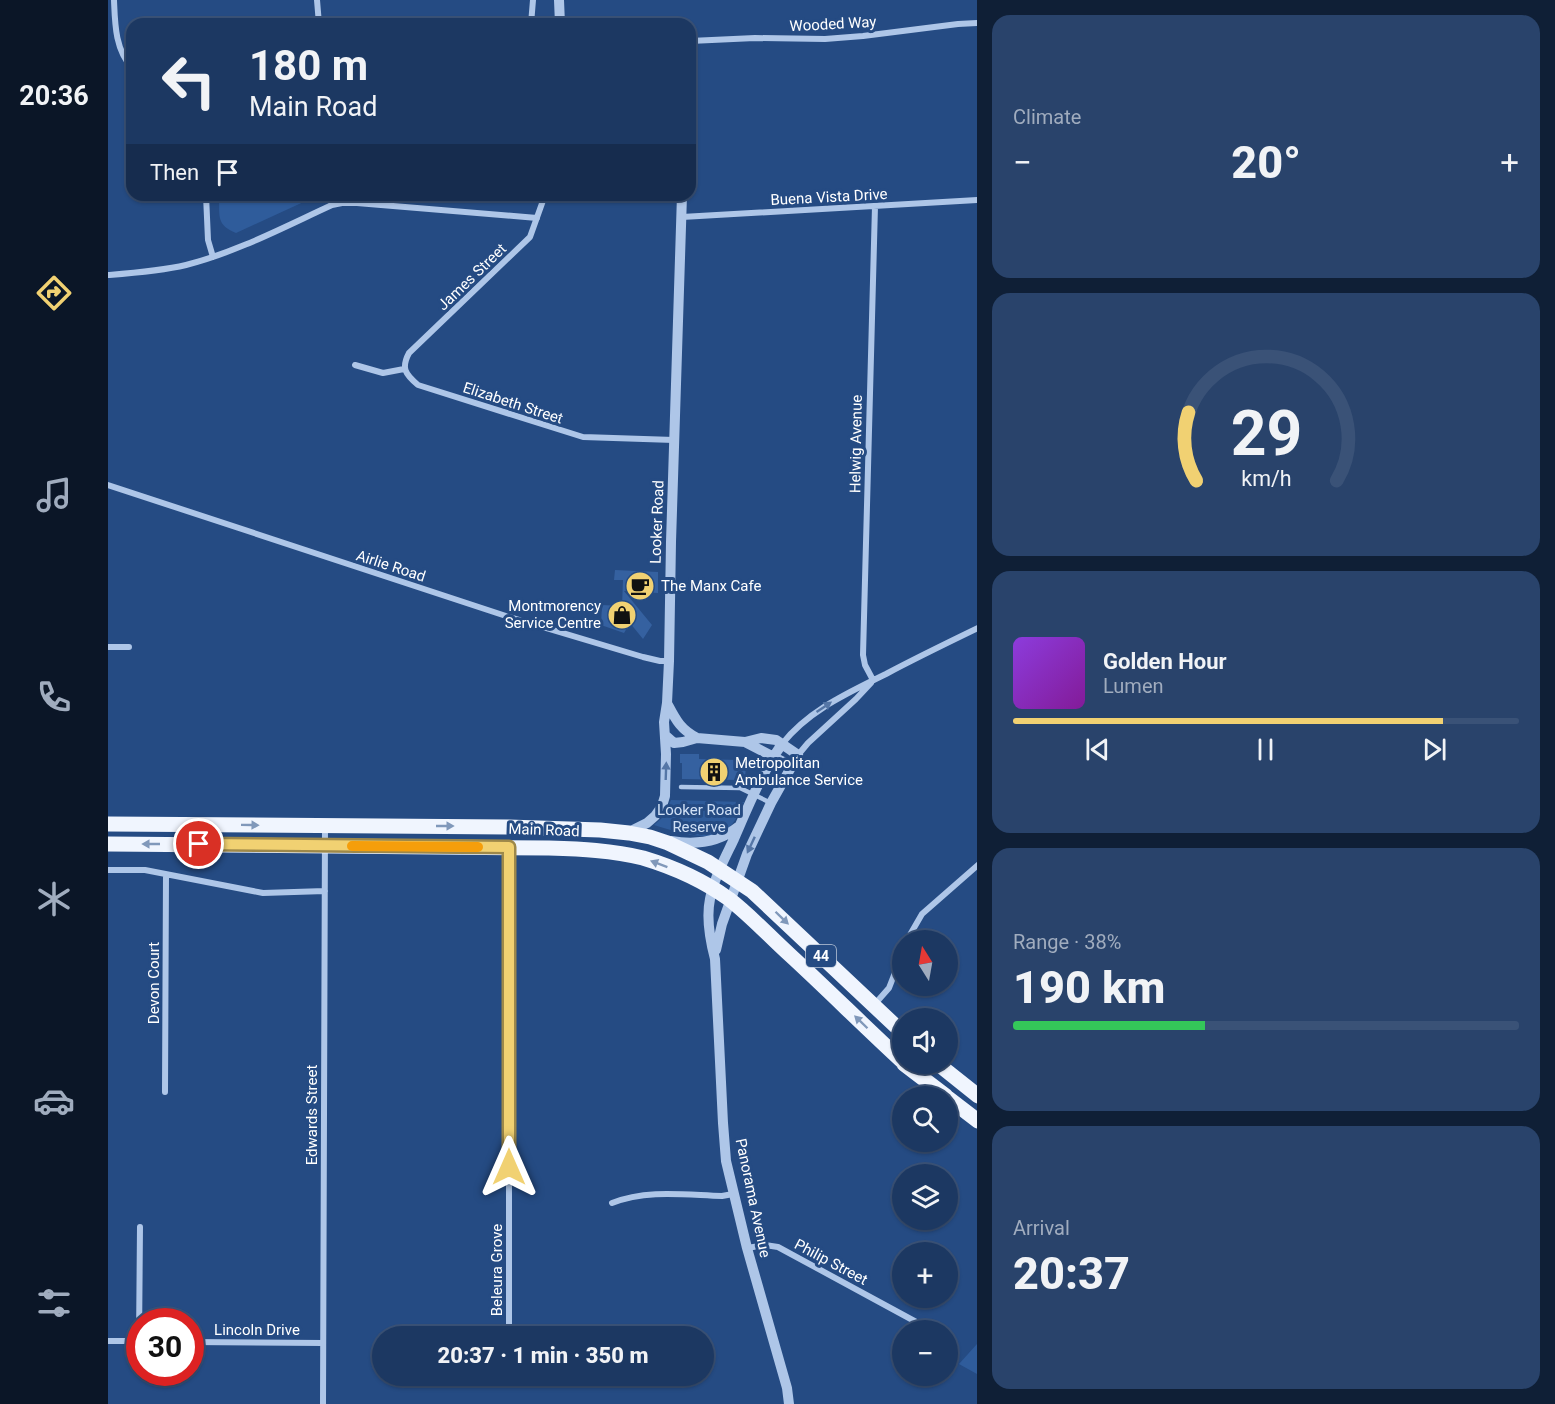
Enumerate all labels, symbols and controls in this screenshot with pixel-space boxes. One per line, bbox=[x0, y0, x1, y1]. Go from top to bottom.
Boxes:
street label: Wooded Way bbox=[789, 13, 877, 35]
text: 180 m bbox=[249, 41, 368, 90]
icon: left bbox=[150, 42, 228, 120]
text: 20:36 bbox=[19, 80, 89, 112]
text: Main Road bbox=[249, 91, 377, 123]
text: Climate bbox=[1013, 105, 1081, 129]
text: 20° bbox=[1231, 136, 1301, 189]
text: − bbox=[1013, 143, 1032, 182]
text: + bbox=[1500, 143, 1519, 182]
icon: arrive bbox=[211, 156, 244, 189]
text: Then bbox=[150, 160, 199, 185]
street label: Buena Vista Drive bbox=[770, 185, 888, 209]
street label: James Street bbox=[434, 240, 510, 314]
icon: directions bbox=[33, 272, 75, 314]
street label: Elizabeth Street bbox=[461, 378, 565, 428]
street label: Helwig Avenue bbox=[846, 395, 866, 493]
text: 29 bbox=[1230, 397, 1302, 470]
text: km/h bbox=[1241, 467, 1291, 492]
icon: music bbox=[33, 474, 75, 516]
street label: Looker Road bbox=[647, 480, 667, 564]
street label: Airlie Road bbox=[354, 546, 428, 586]
cafe icon: The Manx Cafe bbox=[624, 570, 656, 602]
place label: The Manx Cafe bbox=[661, 577, 762, 595]
place label: Montmorency Service Centre bbox=[505, 597, 601, 632]
shop icon: Montmorency Service Centre bbox=[606, 599, 638, 631]
text: Golden Hour bbox=[1103, 649, 1227, 674]
text: Lumen bbox=[1103, 674, 1164, 698]
icon: phone bbox=[33, 676, 75, 718]
one-way arrow bbox=[816, 701, 832, 713]
icon: previous bbox=[1081, 733, 1114, 766]
icon: pause bbox=[1249, 733, 1282, 766]
icon: next bbox=[1418, 733, 1451, 766]
place label: Metropolitan Ambulance Service bbox=[735, 754, 863, 789]
building icon: Metropolitan Ambulance Service bbox=[698, 756, 730, 788]
one-way arrow bbox=[661, 762, 670, 781]
park label: Looker Road Reserve bbox=[657, 801, 741, 836]
pin bbox=[173, 818, 224, 869]
one-way arrow bbox=[241, 820, 260, 829]
street label: Main Road bbox=[508, 820, 580, 840]
one-way arrow bbox=[436, 821, 455, 831]
icon: arrive bbox=[182, 827, 215, 860]
one-way arrow bbox=[747, 837, 756, 854]
one-way arrow bbox=[142, 839, 161, 849]
one-way arrow bbox=[650, 859, 668, 869]
icon: climate bbox=[33, 878, 75, 920]
one-way arrow bbox=[774, 911, 788, 925]
north arrow bbox=[892, 930, 958, 996]
map controls bbox=[892, 930, 958, 1386]
text: Range · 38% bbox=[1013, 930, 1121, 954]
street label: Devon Court bbox=[145, 942, 163, 1024]
road number: 44 bbox=[806, 945, 836, 967]
text: 190 km bbox=[1013, 961, 1165, 1014]
button: sound bbox=[892, 1008, 958, 1074]
one-way arrow bbox=[855, 1015, 869, 1029]
street label: Edwards Street bbox=[303, 1065, 321, 1165]
icon: car bbox=[33, 1080, 75, 1122]
button: search bbox=[892, 1086, 958, 1152]
position arrow bbox=[477, 1135, 541, 1199]
street label: Panorama Avenue bbox=[732, 1137, 774, 1259]
button: layers bbox=[892, 1164, 958, 1230]
text: Arrival bbox=[1013, 1216, 1070, 1240]
street label: Beleura Grove bbox=[488, 1224, 506, 1316]
street label: Philip Street bbox=[791, 1235, 871, 1289]
button: + bbox=[892, 1242, 958, 1308]
text: 20:37 bbox=[1013, 1247, 1130, 1300]
icon: filters bbox=[33, 1282, 75, 1324]
speed limit sign: 30 bbox=[126, 1308, 204, 1386]
button: − bbox=[892, 1320, 958, 1386]
street label: Lincoln Drive bbox=[214, 1321, 300, 1339]
text: 20:37 · 1 min · 350 m bbox=[438, 1343, 648, 1368]

